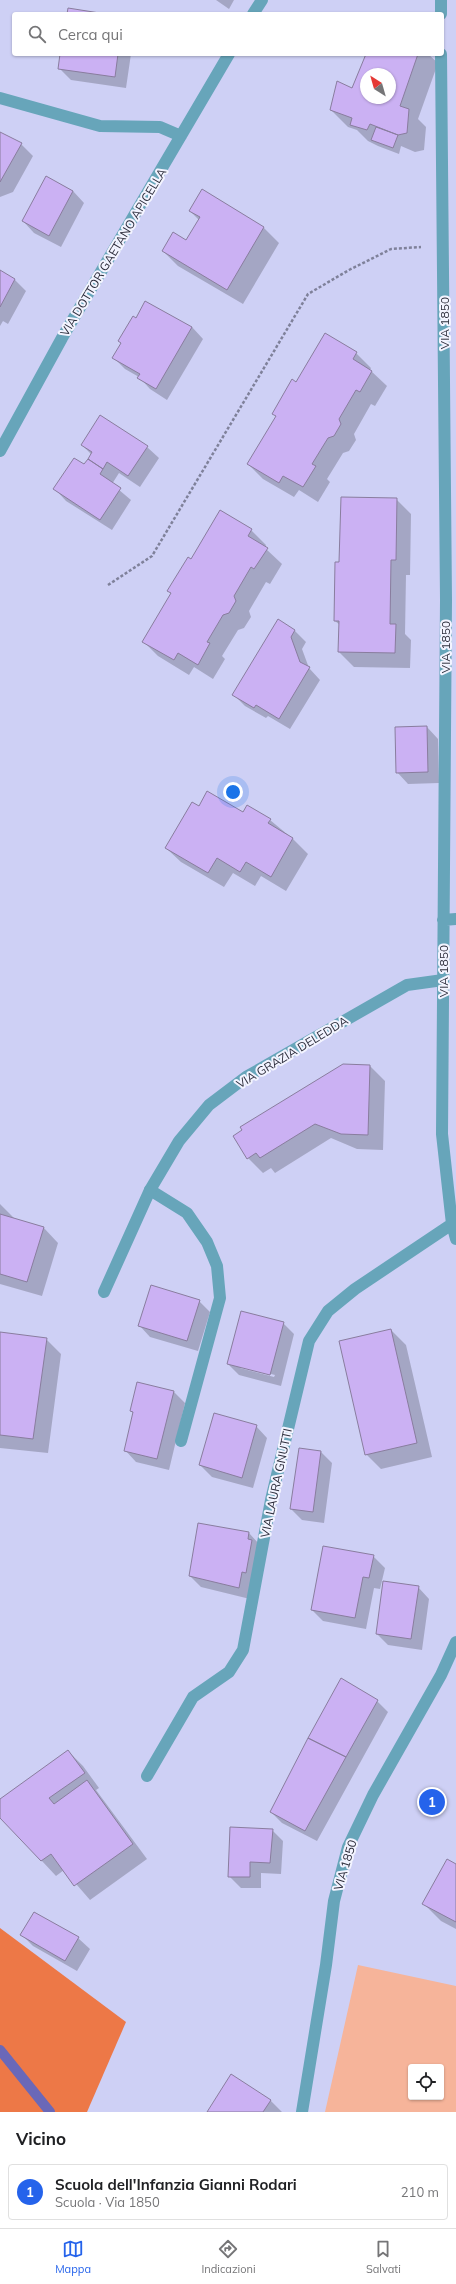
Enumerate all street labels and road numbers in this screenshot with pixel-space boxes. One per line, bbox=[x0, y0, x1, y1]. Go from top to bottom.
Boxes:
street label: VIA DOTTOR GAETANO APICELLA bbox=[57, 165, 169, 339]
street label: VIA 1850 bbox=[437, 297, 452, 349]
street label: VIA 1850 bbox=[438, 621, 453, 673]
street label: VIA 1850 bbox=[436, 945, 451, 997]
street label: VIA GRAZIA DELEDDA bbox=[233, 1013, 351, 1091]
street label: VIA LAURA GNUTTI bbox=[257, 1427, 295, 1539]
street label: VIA 1850 bbox=[330, 1838, 360, 1892]

